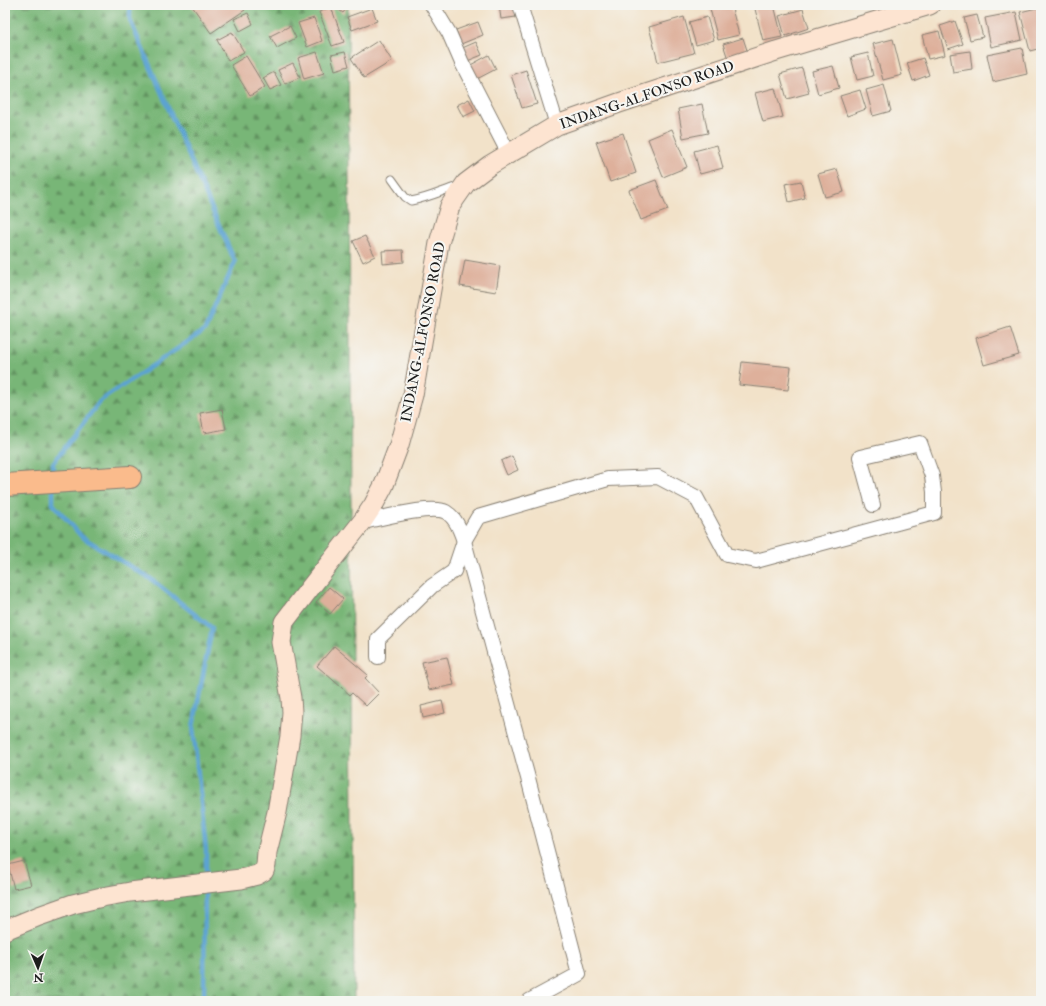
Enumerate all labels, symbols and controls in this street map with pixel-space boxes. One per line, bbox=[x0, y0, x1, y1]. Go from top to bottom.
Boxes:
street label: INDANG-ALFONSO ROAD bbox=[558, 57, 736, 133]
street label: INDANG-ALFONSO ROAD bbox=[397, 240, 449, 424]
north arrow bbox=[18, 948, 58, 988]
text: N bbox=[32, 971, 44, 984]

